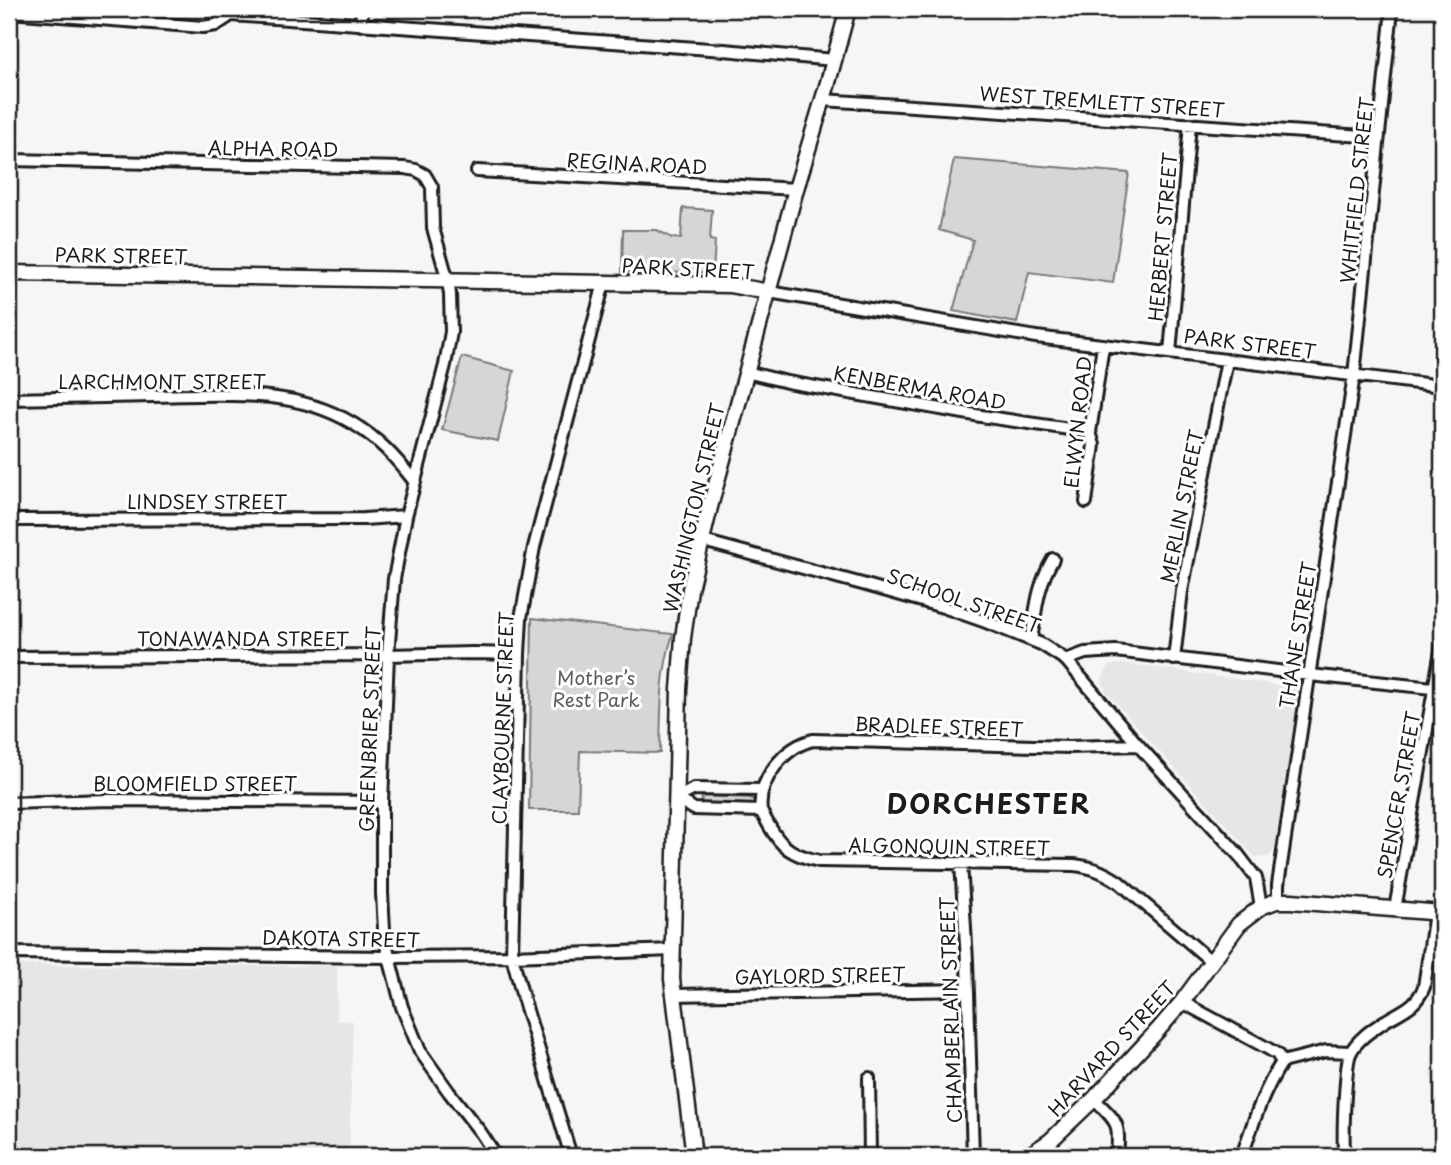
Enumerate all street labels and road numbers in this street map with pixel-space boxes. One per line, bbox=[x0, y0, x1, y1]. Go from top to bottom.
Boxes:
street label: WEST TREMLETT STREET bbox=[979, 78, 1225, 124]
street label: WHITFIELD STREET bbox=[1332, 95, 1380, 285]
street label: ALPHA ROAD bbox=[207, 133, 339, 163]
street label: REGINA ROAD bbox=[566, 145, 708, 181]
street label: HERBERT STREET bbox=[1141, 151, 1183, 323]
street label: PARK STREET bbox=[54, 240, 188, 270]
street label: PARK STREET bbox=[621, 251, 755, 285]
street label: PARK STREET bbox=[1182, 321, 1318, 365]
street label: ELWYN ROAD bbox=[1056, 355, 1098, 489]
street label: KENBERMA ROAD bbox=[832, 358, 1008, 416]
street label: LARCHMONT STREET bbox=[58, 367, 266, 395]
street label: WASHINGTON STREET bbox=[655, 400, 731, 616]
street label: MERLIN STREET bbox=[1152, 427, 1210, 585]
street label: LINDSEY STREET bbox=[127, 487, 287, 515]
street label: THANE STREET bbox=[1272, 560, 1322, 710]
street label: SCHOOL STREET bbox=[883, 561, 1045, 639]
street label: CLAYBOURNE STREET bbox=[484, 611, 520, 825]
street label: TONAWANDA STREET bbox=[137, 624, 349, 652]
street label: GREENBRIER STREET bbox=[351, 626, 387, 832]
street label: BRADLEE STREET bbox=[854, 709, 1024, 743]
street label: SPENCER STREET bbox=[1369, 709, 1427, 881]
street label: BLOOMFIELD STREET bbox=[93, 769, 297, 797]
street label: ALGONQUIN STREET bbox=[848, 830, 1050, 862]
street label: CHAMBERLAIN STREET bbox=[932, 896, 968, 1124]
street label: DAKOTA STREET bbox=[262, 923, 420, 953]
street label: GAYLORD STREET bbox=[734, 960, 906, 990]
street label: HARVARD STREET bbox=[1041, 974, 1181, 1122]

